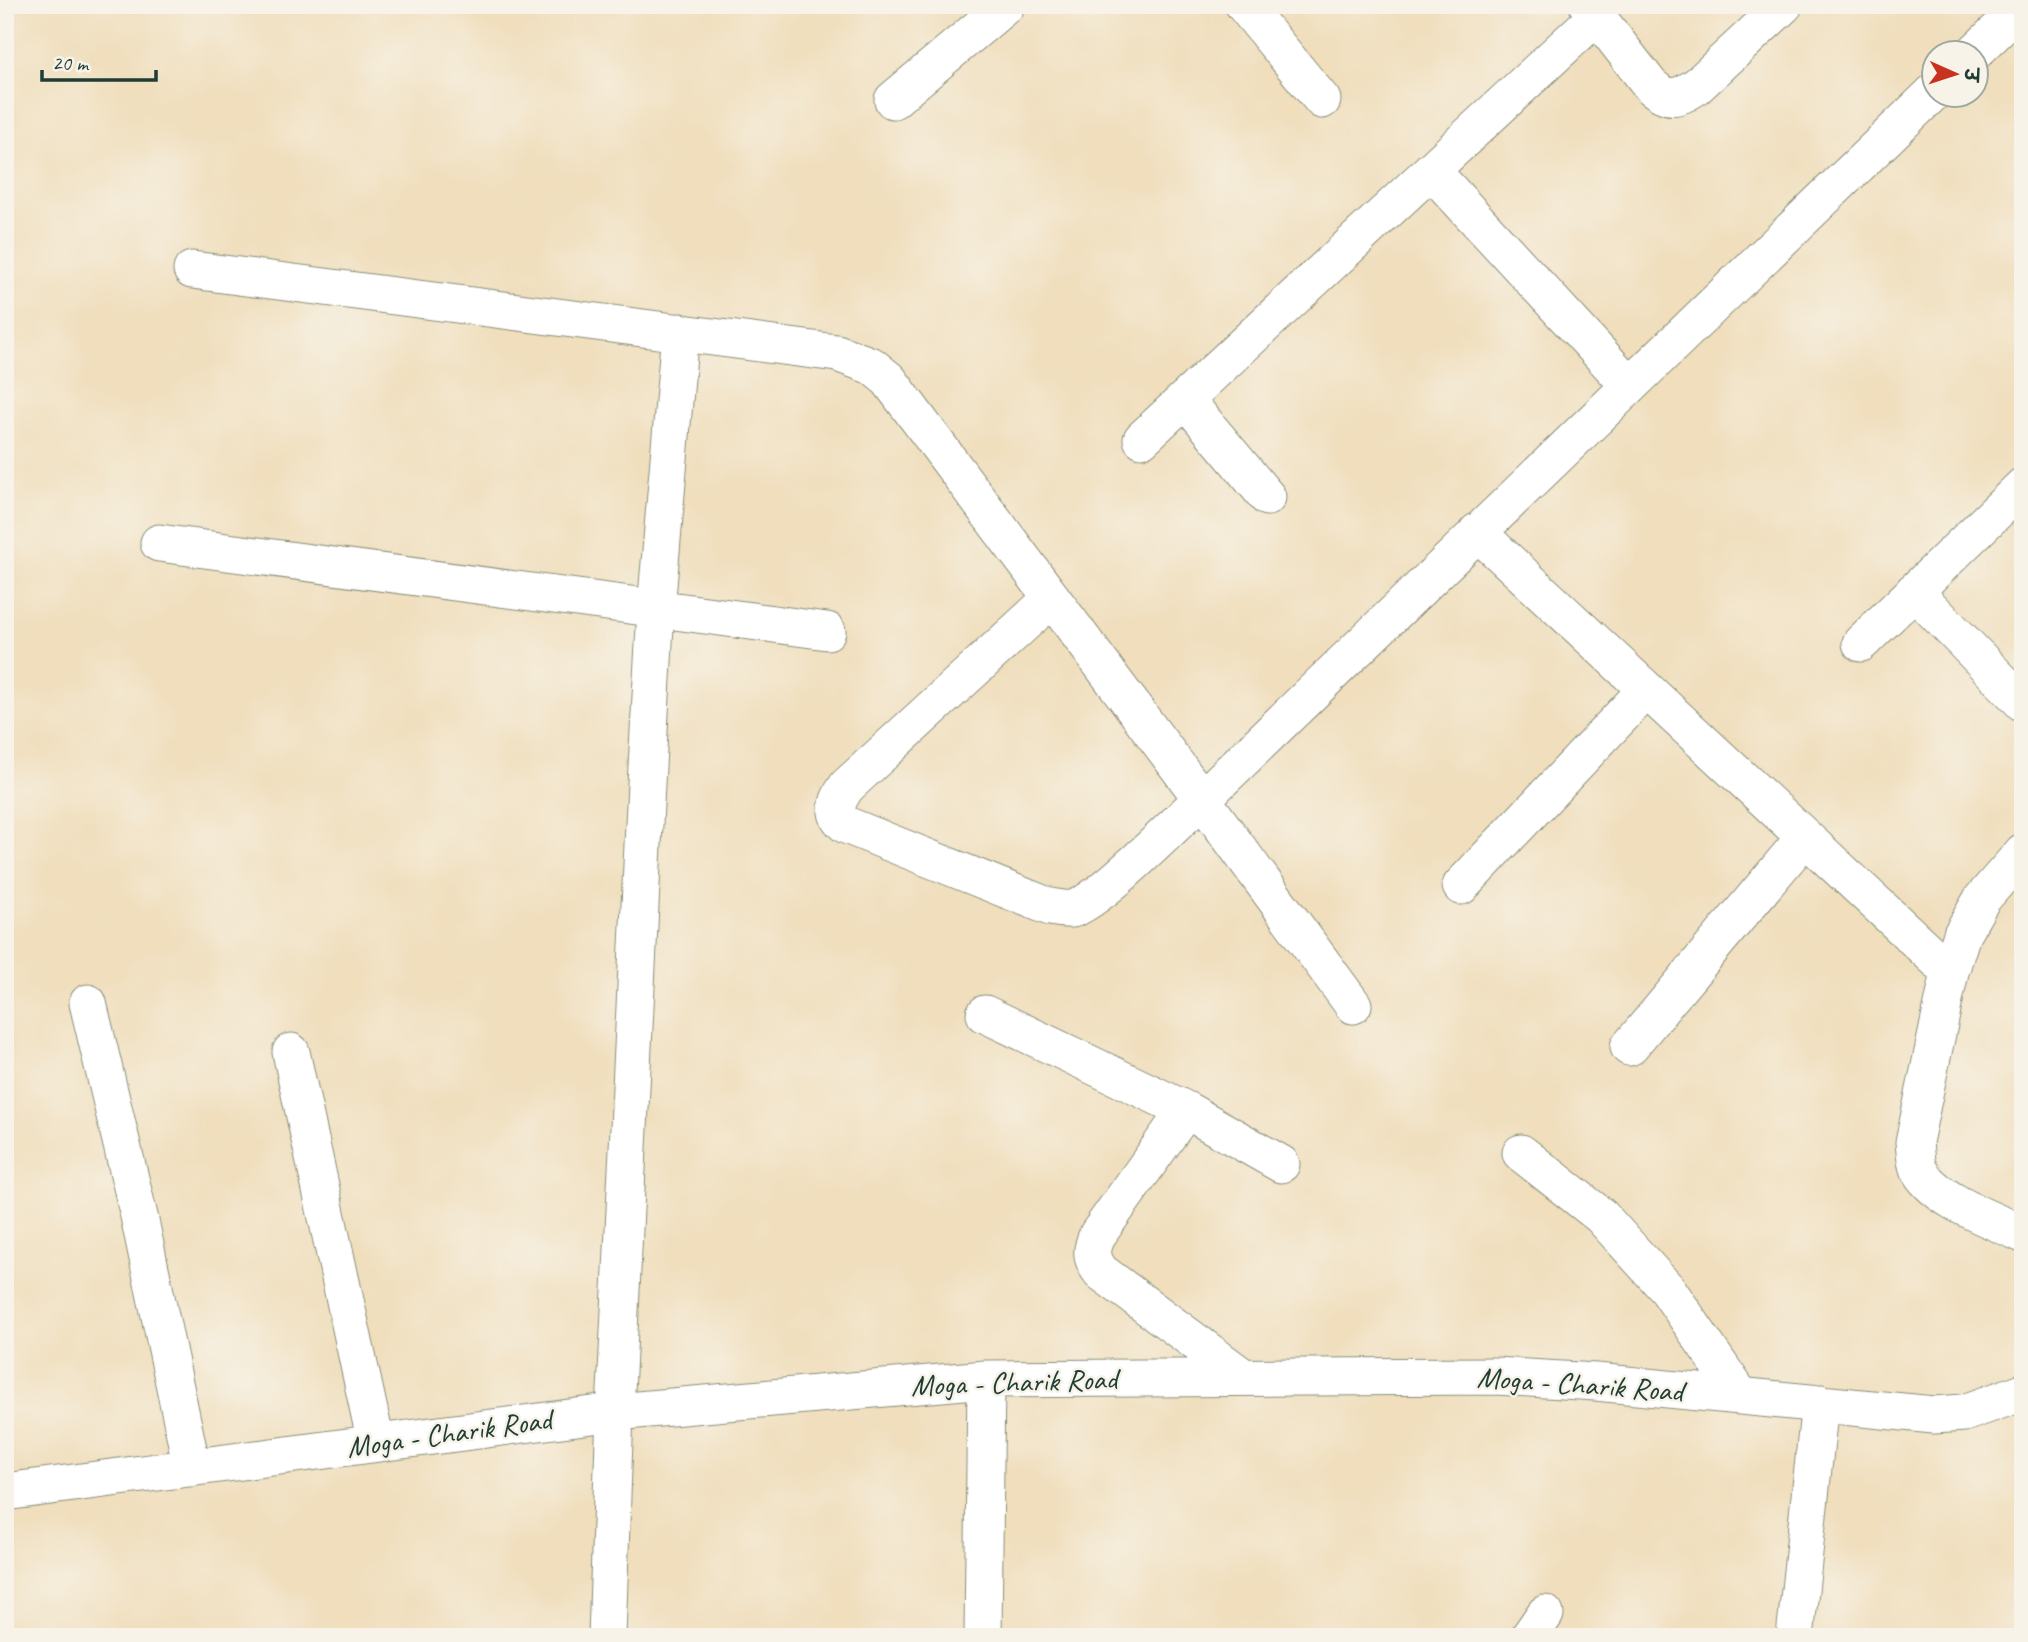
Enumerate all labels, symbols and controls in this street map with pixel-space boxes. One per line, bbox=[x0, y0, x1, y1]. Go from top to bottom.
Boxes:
scale bar bbox=[42, 38, 156, 82]
north arrow bbox=[1920, 38, 1990, 108]
text: 20 m bbox=[52, 50, 90, 76]
text: उ bbox=[1959, 66, 1983, 84]
street label: Moga - Charik Road bbox=[1476, 1358, 1688, 1410]
street label: Moga - Charik Road bbox=[910, 1359, 1122, 1405]
street label: Moga - Charik Road bbox=[344, 1399, 558, 1466]

